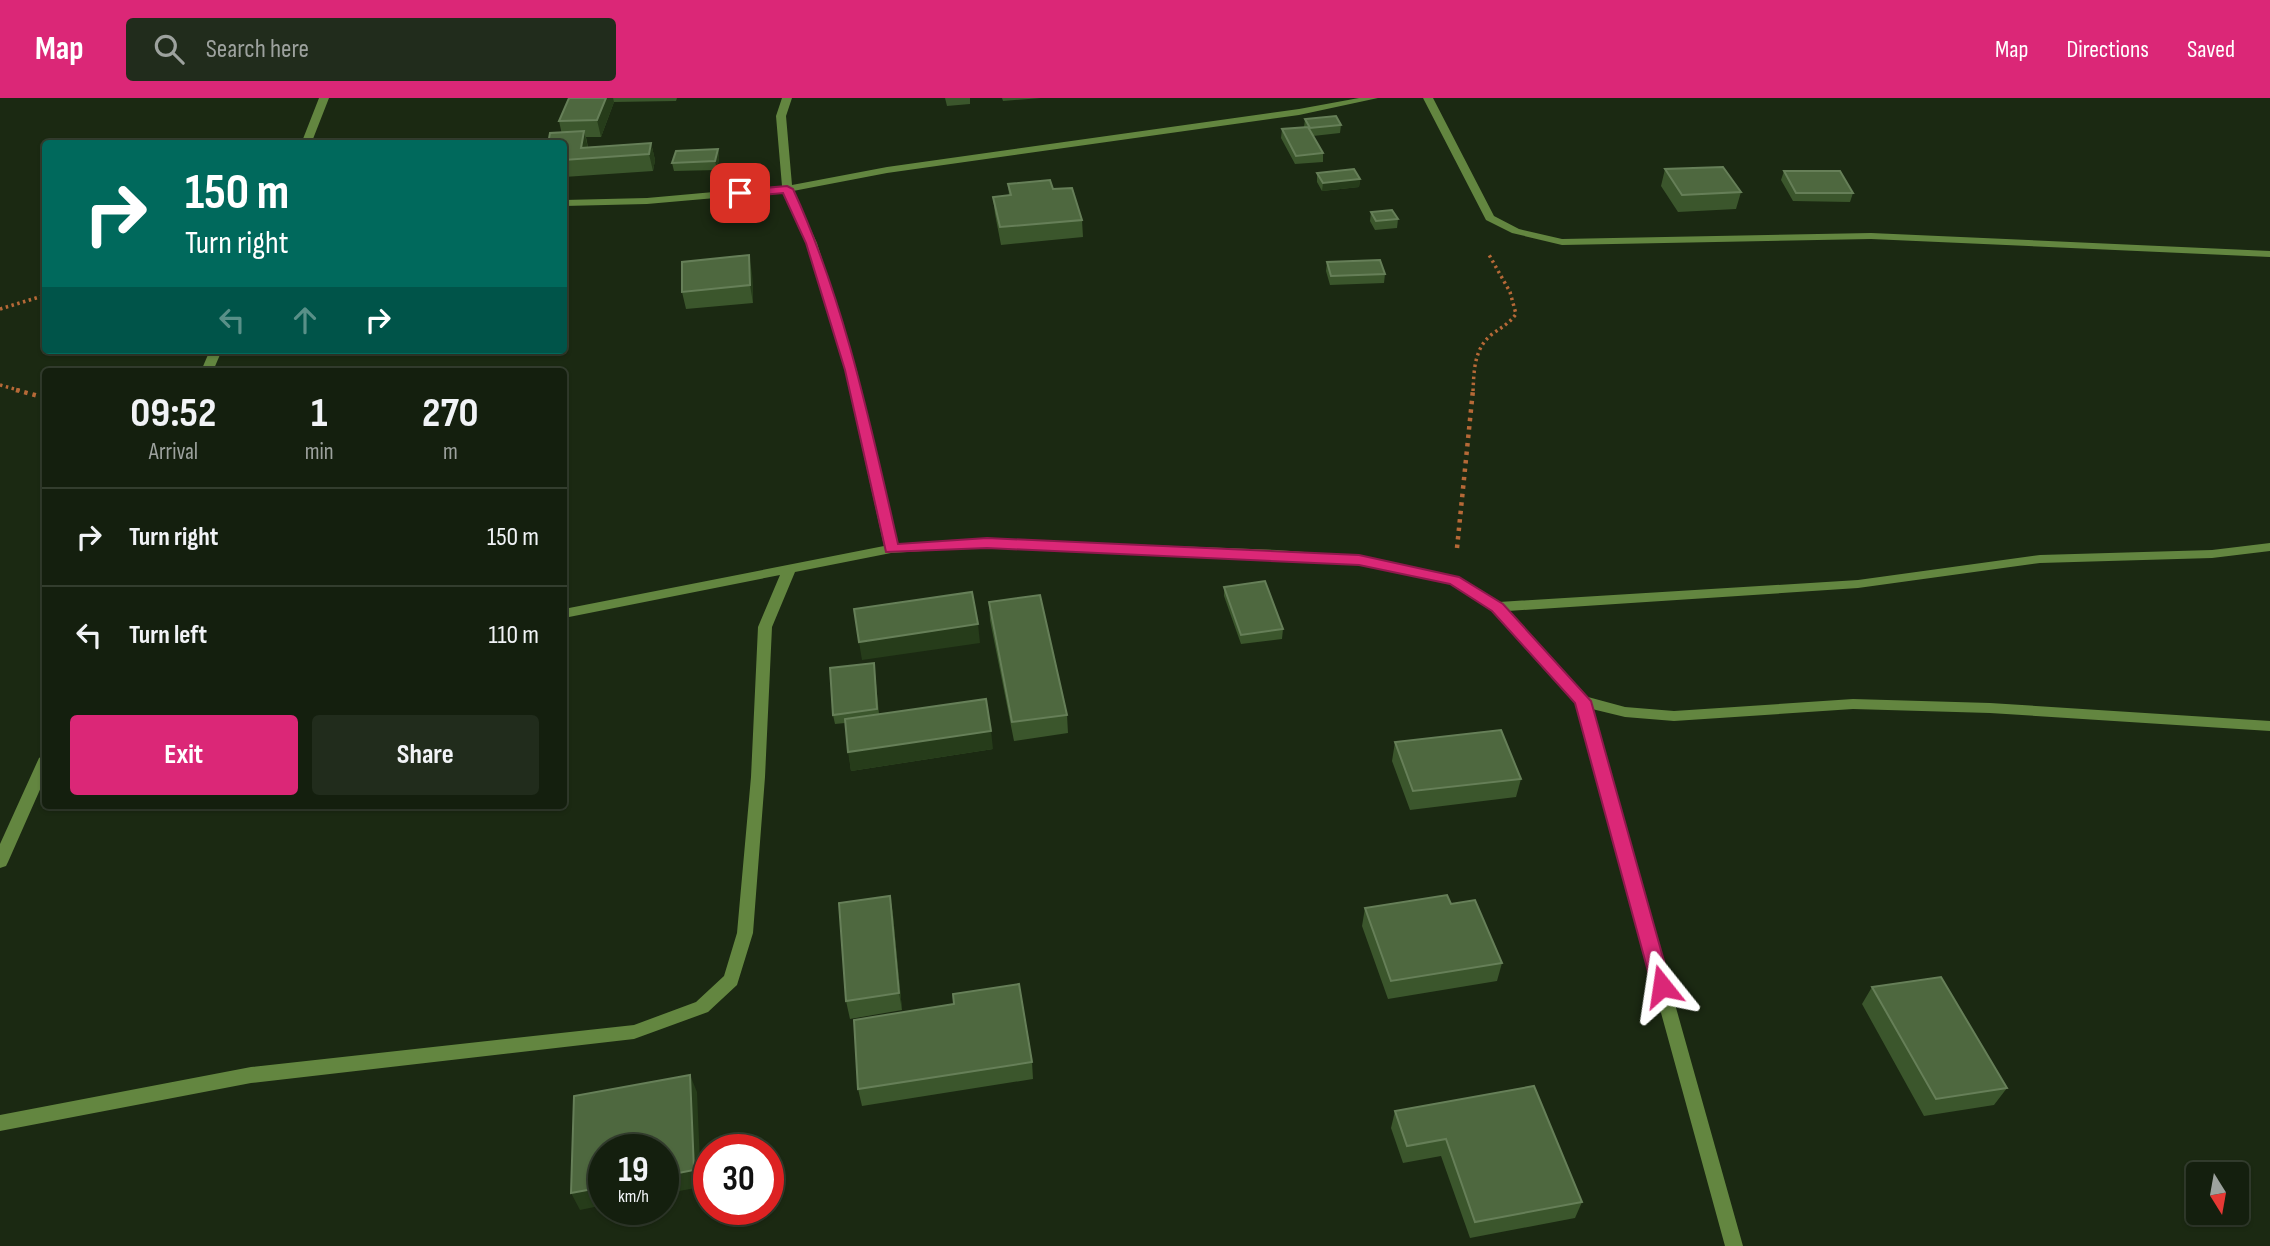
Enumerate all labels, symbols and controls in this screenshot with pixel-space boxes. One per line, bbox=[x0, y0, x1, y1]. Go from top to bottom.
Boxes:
search box bbox=[126, 18, 616, 81]
text: Map bbox=[35, 29, 84, 69]
icon: search bbox=[150, 30, 188, 68]
text: Search here bbox=[206, 34, 309, 65]
text: Map bbox=[1995, 35, 2028, 64]
text: Directions bbox=[2066, 35, 2149, 64]
text: Saved bbox=[2187, 35, 2235, 64]
pin bbox=[710, 163, 770, 223]
text: 150 m bbox=[185, 164, 289, 223]
icon: right bbox=[70, 168, 161, 259]
icon: arrive bbox=[721, 174, 759, 212]
text: Turn right bbox=[185, 224, 289, 263]
icon: left bbox=[213, 301, 251, 339]
icon: ahead bbox=[286, 301, 324, 339]
icon: right bbox=[359, 301, 397, 339]
text: 09:52 bbox=[130, 388, 216, 439]
text: 1 bbox=[311, 388, 327, 439]
text: 270 bbox=[422, 388, 479, 439]
text: Arrival bbox=[149, 438, 198, 466]
text: min bbox=[305, 438, 334, 466]
text: m bbox=[443, 438, 458, 466]
icon: right bbox=[70, 518, 108, 556]
text: Turn right bbox=[129, 522, 218, 553]
text: 150 m bbox=[487, 522, 539, 553]
icon: left bbox=[70, 616, 108, 654]
text: Turn left bbox=[129, 620, 207, 651]
text: 110 m bbox=[488, 620, 539, 651]
button: Exit bbox=[70, 715, 298, 795]
button: Share bbox=[312, 715, 539, 795]
position arrow bbox=[1625, 949, 1699, 1023]
speed limit sign: 30 bbox=[693, 1134, 784, 1225]
text: 19 bbox=[618, 1149, 649, 1192]
north arrow bbox=[2186, 1162, 2249, 1225]
map controls bbox=[2186, 1162, 2249, 1225]
text: km/h bbox=[618, 1186, 649, 1207]

